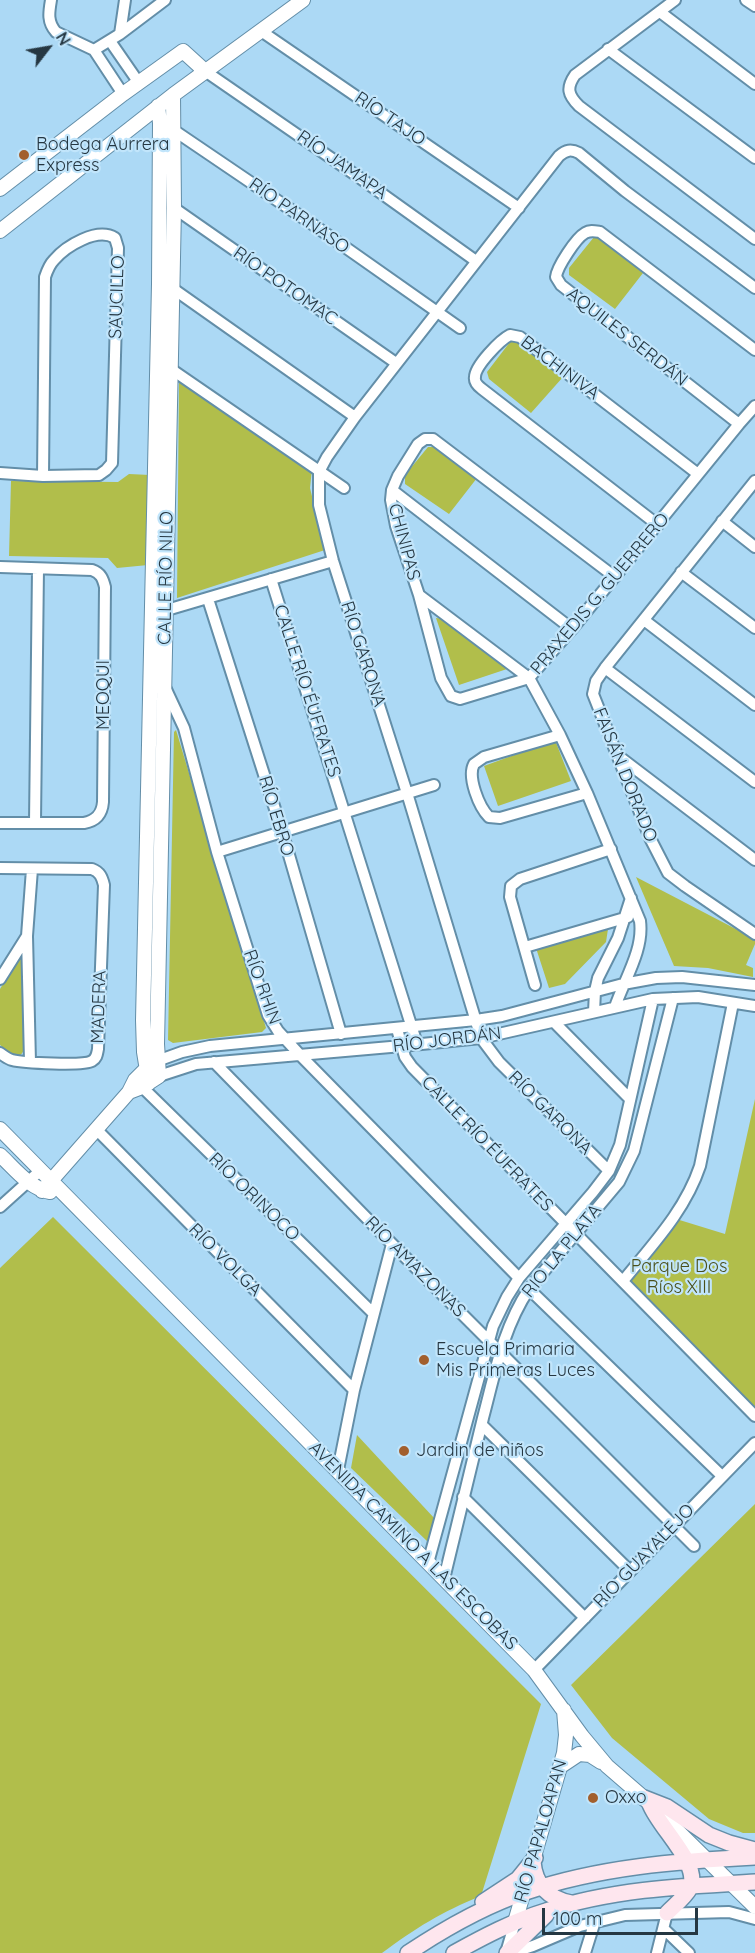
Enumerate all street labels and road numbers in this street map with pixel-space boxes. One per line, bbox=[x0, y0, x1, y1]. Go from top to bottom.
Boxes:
street label: RÍO TAJO bbox=[350, 87, 430, 151]
street label: RÍO JAMAPA bbox=[293, 126, 391, 204]
street label: RÍO PARNASO bbox=[245, 173, 353, 259]
street label: RÍO POTOMAC bbox=[229, 242, 341, 330]
street label: SAUCILLO bbox=[105, 255, 129, 339]
street label: AQUILES SERDÁN bbox=[562, 283, 692, 391]
street label: BACHINIVA bbox=[516, 331, 604, 405]
street label: CHINIPAS bbox=[383, 501, 425, 583]
street label: PRAXEDIS G. GUERRERO bbox=[526, 509, 674, 679]
street label: CALLE RÍO NILO bbox=[154, 511, 178, 645]
street label: RÍO GARONA bbox=[336, 598, 390, 710]
street label: CALLE RÍO ÉUFRATES bbox=[269, 602, 345, 780]
street label: MEOQUI bbox=[93, 660, 115, 730]
street label: FAISÁN DORADO bbox=[588, 705, 662, 845]
street label: RÍO EBRO bbox=[254, 773, 298, 859]
street label: RÍO RHIN bbox=[239, 947, 285, 1027]
street label: MADERA bbox=[87, 970, 111, 1044]
street label: RÍO JORDÁN bbox=[392, 1023, 502, 1057]
street label: RÍO GARONA bbox=[504, 1067, 596, 1159]
street label: CALLE RÍO ÉUFRATES bbox=[417, 1072, 557, 1216]
street label: RÍO ORINOCO bbox=[204, 1148, 304, 1246]
street label: RIO LA PLATA bbox=[518, 1200, 606, 1302]
street label: RÍO AMAZONAS bbox=[360, 1212, 470, 1322]
street label: RÍO VOLGA bbox=[184, 1219, 266, 1301]
street label: AVENIDA CAMINO A LAS ESCOBAS bbox=[304, 1437, 522, 1655]
street label: RÍO GUAYALEJO bbox=[589, 1500, 699, 1612]
street label: RÍO PAPALOAPAN bbox=[510, 1757, 572, 1905]

